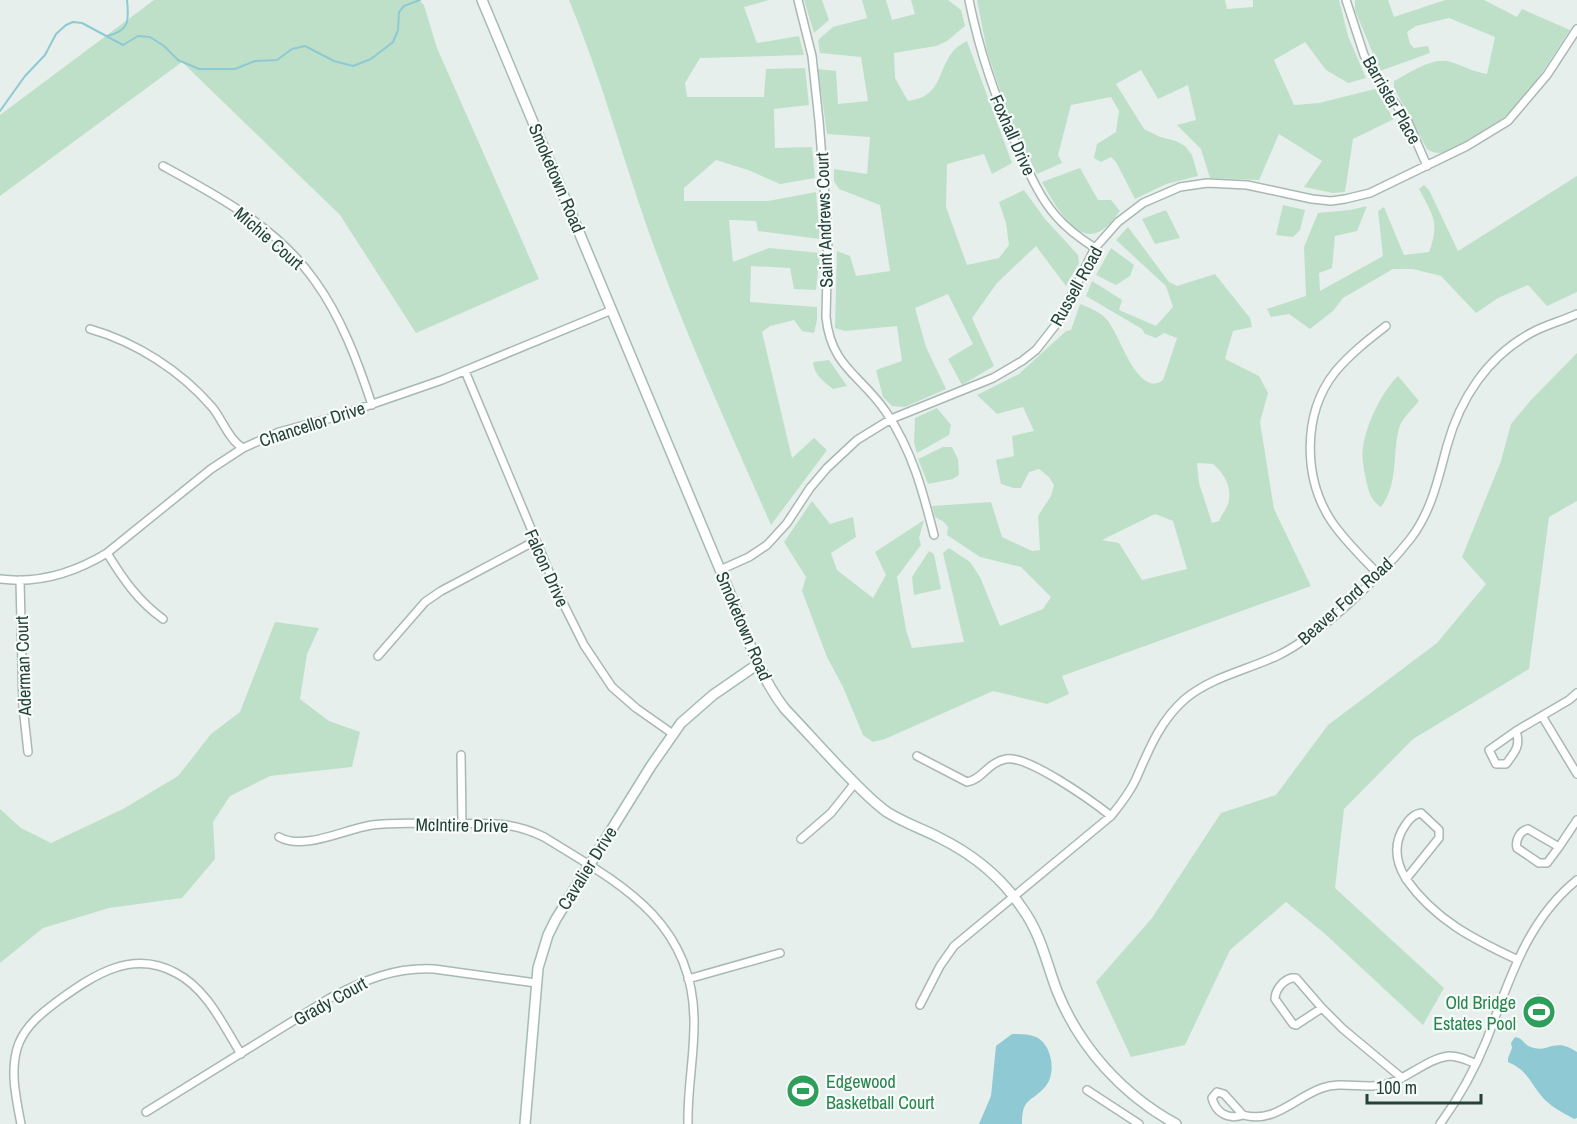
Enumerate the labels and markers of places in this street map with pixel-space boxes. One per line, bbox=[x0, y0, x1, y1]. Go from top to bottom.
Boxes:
place label: Old Bridge Estates Pool bbox=[1433, 990, 1516, 1036]
sports icon: Old Bridge Estates Pool bbox=[1521, 994, 1557, 1030]
place label: Edgewood Basketball Court bbox=[826, 1069, 934, 1115]
sports icon: Edgewood Basketball Court bbox=[785, 1073, 821, 1109]

